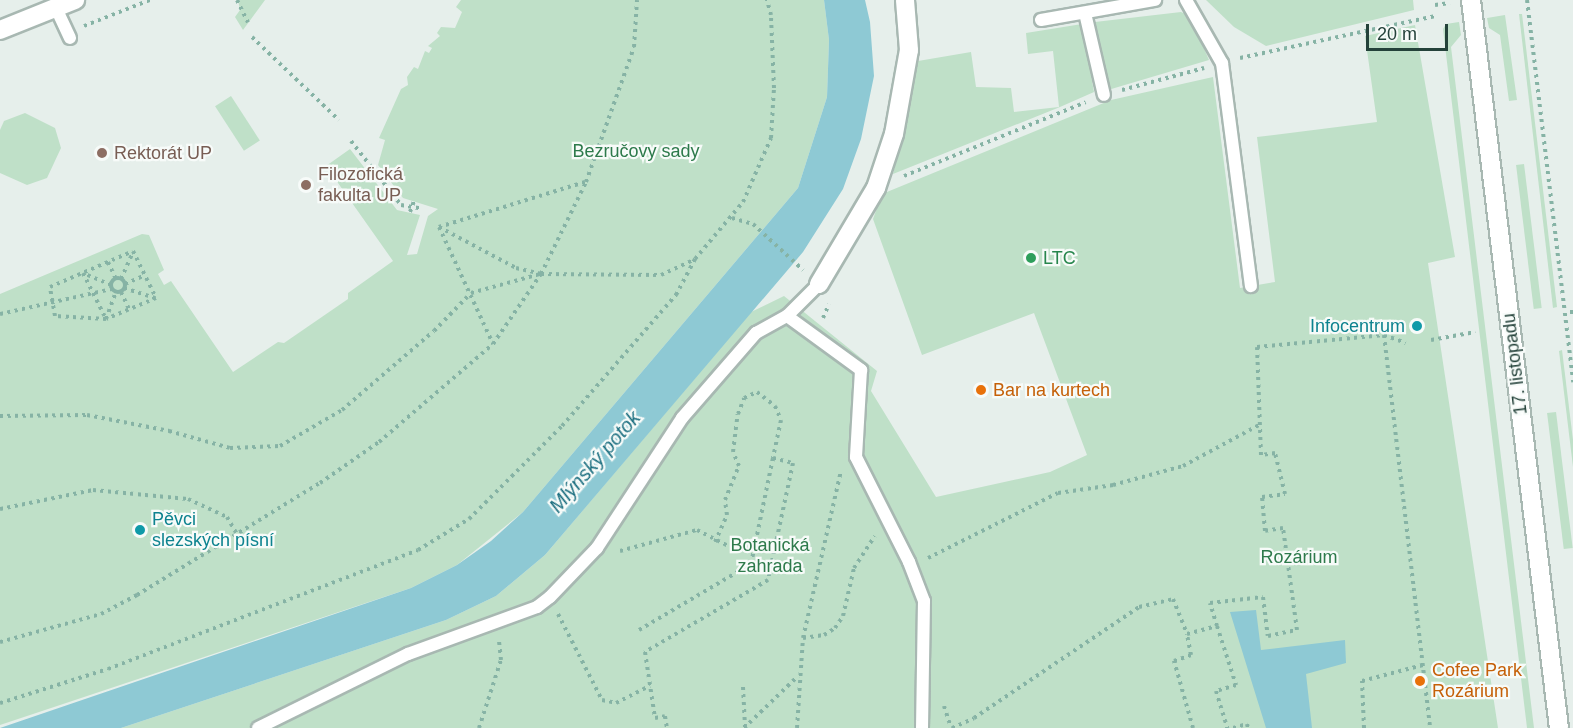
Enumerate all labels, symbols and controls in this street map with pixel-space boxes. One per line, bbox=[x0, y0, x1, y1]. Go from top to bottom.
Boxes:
scale bar bbox=[1369, 12, 1452, 50]
text: 20 m bbox=[1377, 24, 1417, 44]
park label: Bezručovy sady bbox=[572, 140, 700, 162]
place label: Rektorát UP bbox=[114, 142, 212, 164]
marker: Rektorát UP bbox=[95, 146, 109, 160]
place label: Filozofická fakulta UP bbox=[318, 164, 403, 207]
marker: Filozofická fakulta UP bbox=[299, 178, 313, 192]
place label: LTC bbox=[1043, 247, 1076, 269]
marker: LTC bbox=[1024, 251, 1038, 265]
street label: 17. listopadu bbox=[1498, 312, 1532, 416]
place label: Infocentrum bbox=[1310, 315, 1405, 337]
marker: Infocentrum bbox=[1410, 319, 1424, 333]
place label: Bar na kurtech bbox=[993, 379, 1110, 401]
marker: Bar na kurtech bbox=[974, 383, 988, 397]
water label: Mlýnský potok bbox=[544, 406, 646, 518]
place label: Pěvci slezských písní bbox=[152, 509, 274, 552]
marker: Pěvci slezských písní bbox=[133, 523, 147, 537]
park label: Botanická zahrada bbox=[730, 535, 810, 578]
park label: Rozárium bbox=[1260, 546, 1338, 568]
place label: Cofee Park Rozárium bbox=[1432, 660, 1522, 702]
marker: Cofee Park Rozárium bbox=[1413, 674, 1427, 688]

